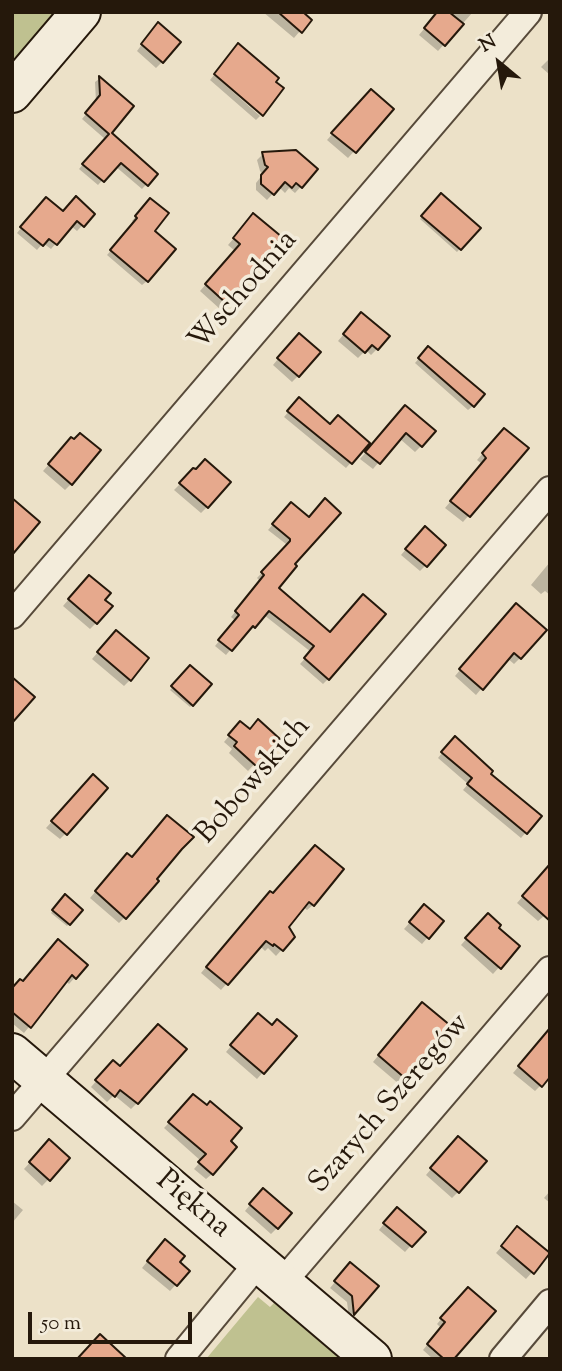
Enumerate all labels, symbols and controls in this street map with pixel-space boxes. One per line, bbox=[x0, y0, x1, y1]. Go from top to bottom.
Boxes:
north arrow bbox=[464, 28, 534, 98]
text: N bbox=[475, 29, 502, 60]
street label: Wschodnia bbox=[183, 225, 307, 359]
street label: Bobowskich bbox=[190, 711, 320, 853]
street label: Szarych Szeregów bbox=[303, 1008, 479, 1202]
street label: Piękna bbox=[147, 1164, 237, 1248]
scale bar bbox=[32, 1298, 196, 1342]
text: 50 m bbox=[41, 1309, 81, 1339]

